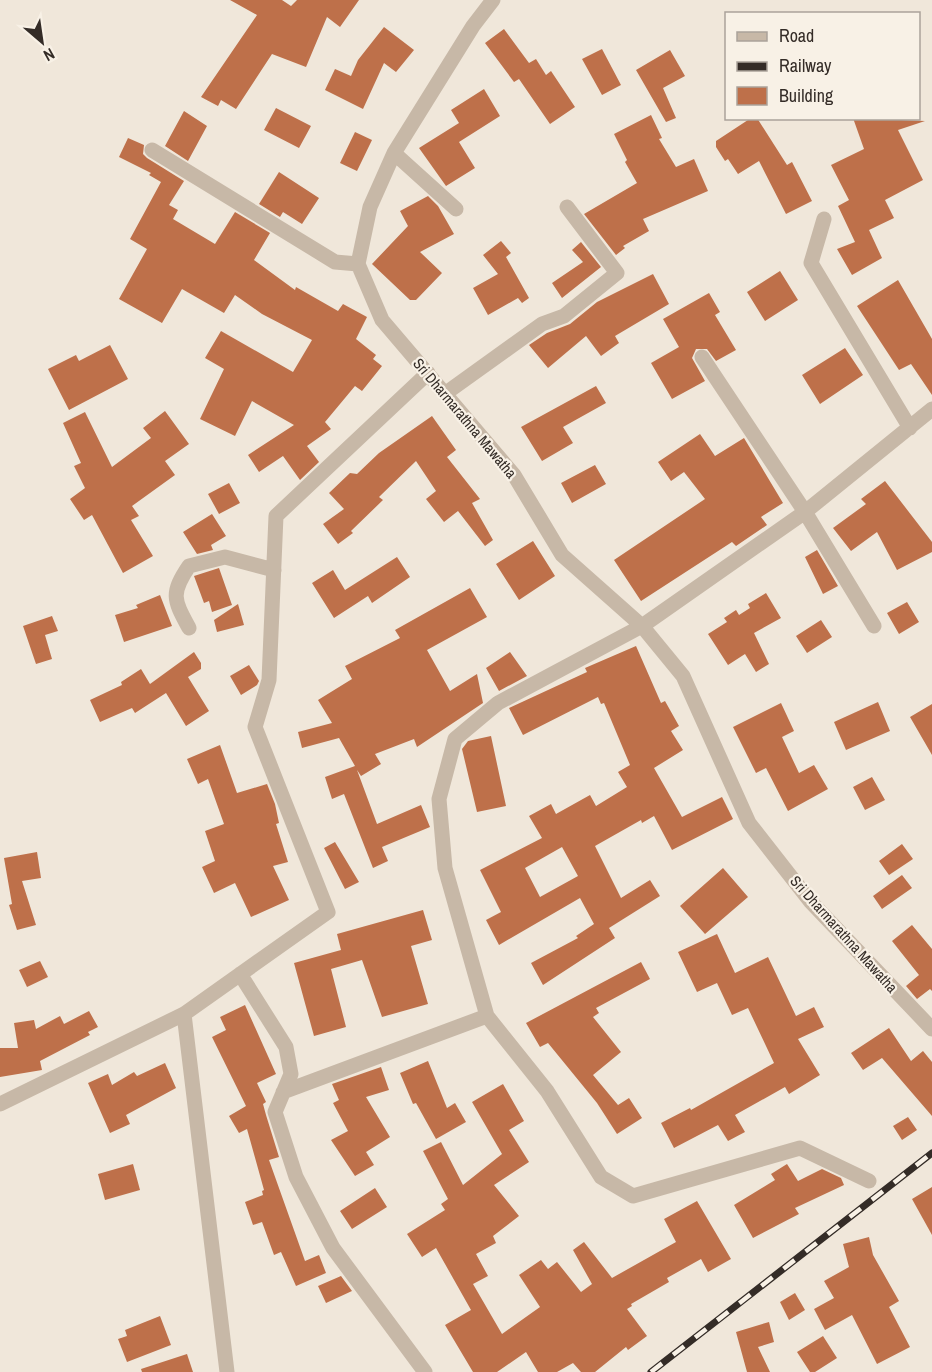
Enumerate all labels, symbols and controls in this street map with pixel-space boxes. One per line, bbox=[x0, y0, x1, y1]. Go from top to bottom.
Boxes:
north arrow bbox=[12, 12, 72, 72]
legend bbox=[725, 12, 920, 120]
text: Road bbox=[779, 23, 814, 48]
text: N bbox=[40, 43, 59, 67]
text: Railway bbox=[779, 53, 832, 78]
text: Building bbox=[779, 83, 834, 108]
street label: Sri Dharmarathna Mawatha bbox=[408, 353, 522, 483]
street label: Sri Dharmarathna Mawatha bbox=[786, 871, 902, 997]

